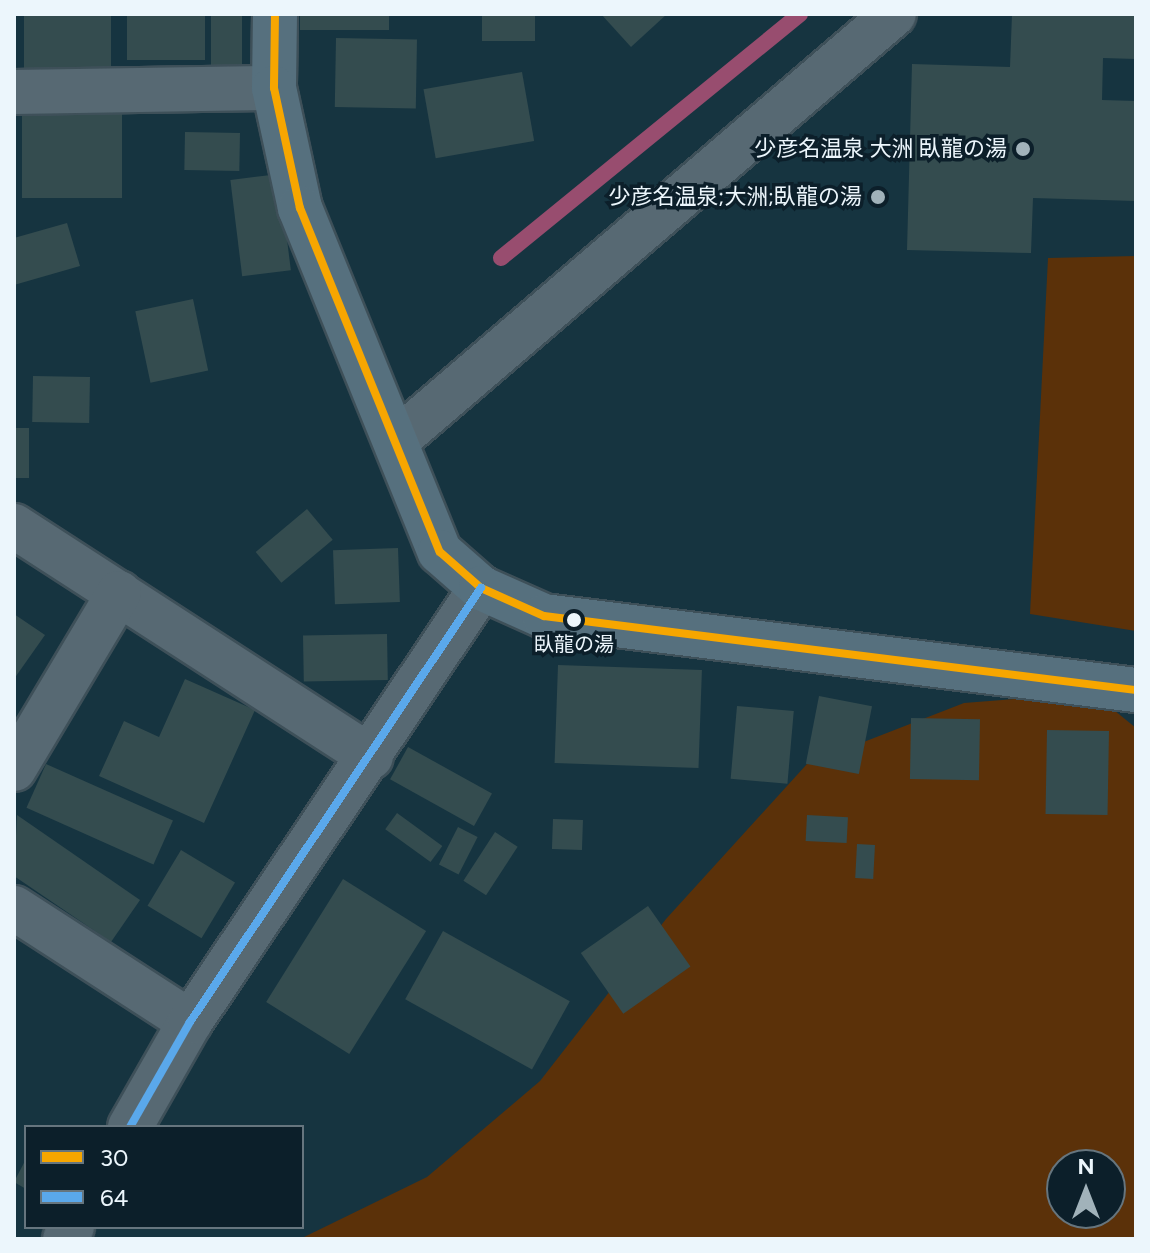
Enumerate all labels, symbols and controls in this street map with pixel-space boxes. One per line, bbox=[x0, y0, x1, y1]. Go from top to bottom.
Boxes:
place label: 少彦名温泉 大洲 臥龍の湯 bbox=[754, 136, 1007, 162]
marker: 少彦名温泉 大洲 臥龍の湯 bbox=[1014, 140, 1032, 158]
place label: 少彦名温泉;大洲;臥龍の湯 bbox=[609, 184, 862, 210]
marker: 少彦名温泉;大洲;臥龍の湯 bbox=[869, 188, 887, 206]
marker: 臥龍の湯 bbox=[566, 612, 582, 628]
place label: 臥龍の湯 bbox=[534, 632, 614, 656]
legend bbox=[24, 1125, 304, 1229]
text: 30 bbox=[100, 1143, 128, 1172]
north arrow bbox=[1046, 1149, 1126, 1229]
text: N bbox=[1077, 1153, 1095, 1180]
text: 64 bbox=[100, 1183, 129, 1212]

